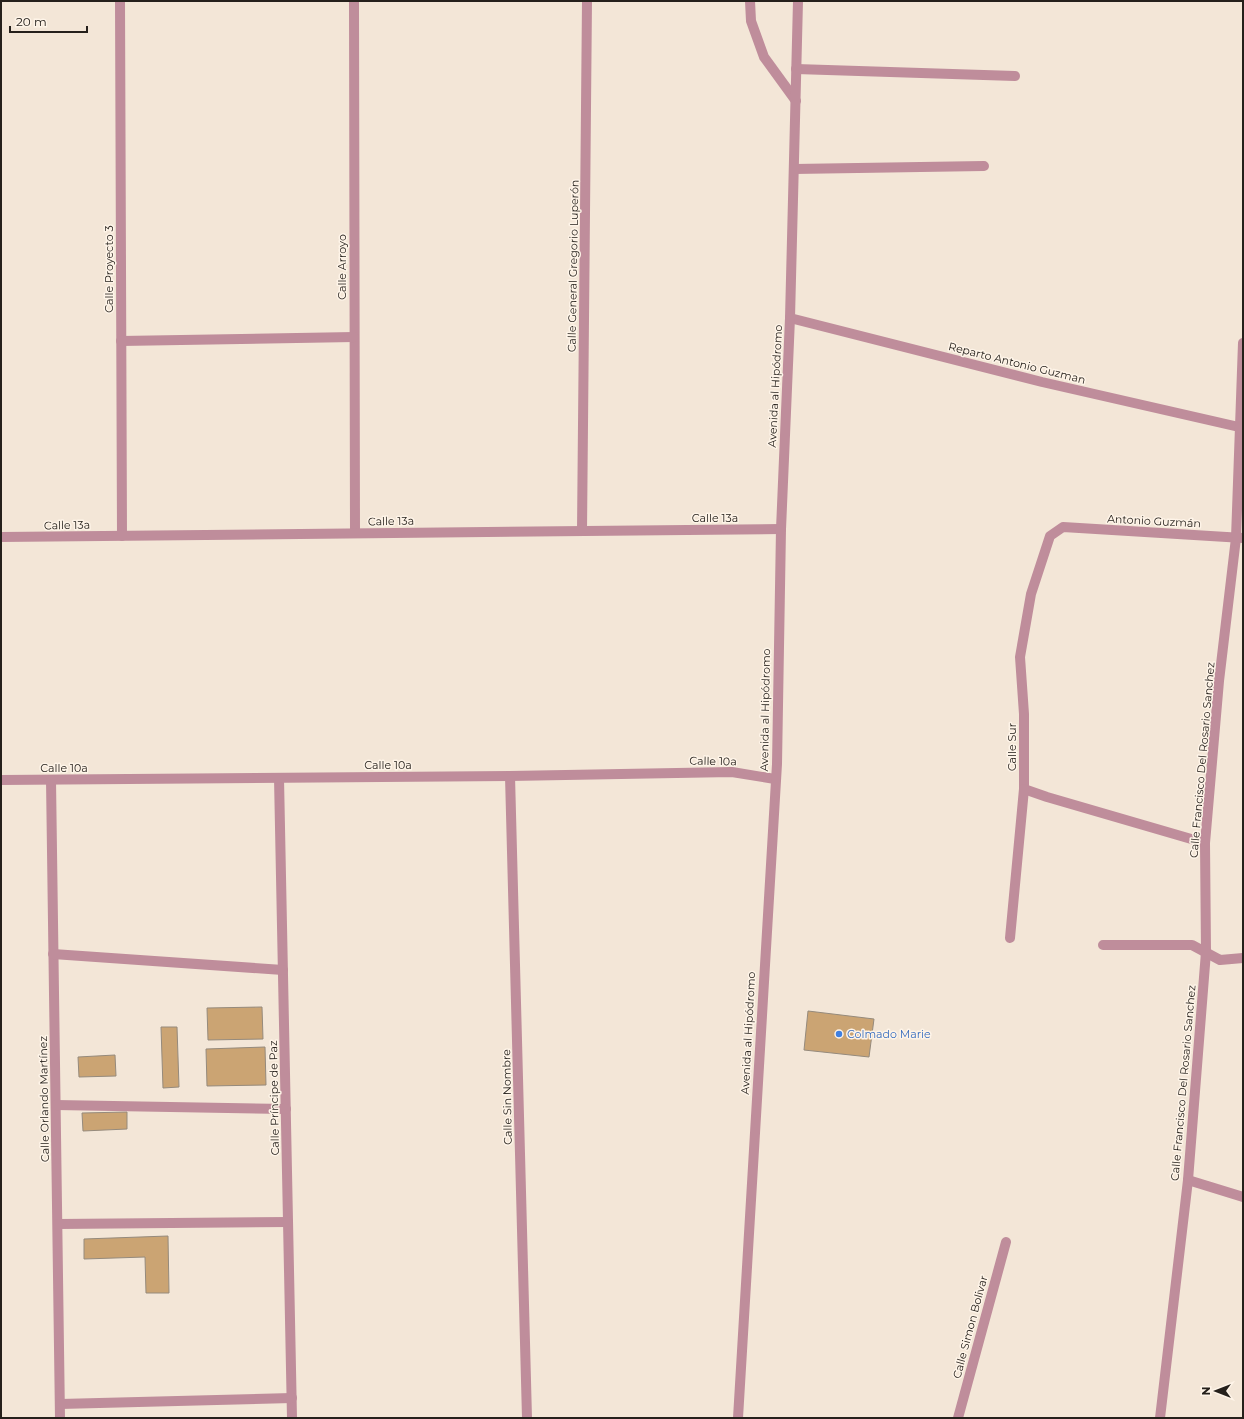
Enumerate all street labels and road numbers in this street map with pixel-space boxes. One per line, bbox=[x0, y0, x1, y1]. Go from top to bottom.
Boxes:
street label: Calle General Gregorio Luperón bbox=[564, 180, 582, 352]
street label: Calle Proyecto 3 bbox=[102, 225, 116, 313]
street label: Calle Arroyo bbox=[335, 234, 349, 300]
street label: Avenida al Hipódromo bbox=[765, 324, 785, 448]
street label: Reparto Antonio Guzman bbox=[947, 339, 1087, 387]
street label: Calle 13a bbox=[692, 511, 738, 525]
street label: Antonio Guzmán bbox=[1107, 512, 1201, 530]
street label: Calle 13a bbox=[368, 514, 414, 528]
street label: Calle 13a bbox=[44, 518, 90, 532]
street label: Avenida al Hipódromo bbox=[757, 648, 773, 772]
street label: Calle Francisco Del Rosario Sanchez bbox=[1186, 661, 1218, 858]
street label: Calle Sur bbox=[1005, 723, 1019, 771]
street label: Calle 10a bbox=[689, 754, 737, 768]
street label: Calle 10a bbox=[364, 758, 412, 772]
street label: Calle 10a bbox=[40, 761, 88, 775]
street label: Avenida al Hipódromo bbox=[738, 971, 758, 1095]
street label: Calle Francisco Del Rosario Sanchez bbox=[1167, 984, 1199, 1181]
street label: Calle Orlando Martínez bbox=[36, 1036, 52, 1162]
street label: Calle Príncipe de Paz bbox=[266, 1040, 282, 1156]
street label: Calle Sin Nombre bbox=[499, 1049, 515, 1145]
street label: Calle Simon Bolivar bbox=[950, 1274, 990, 1380]

